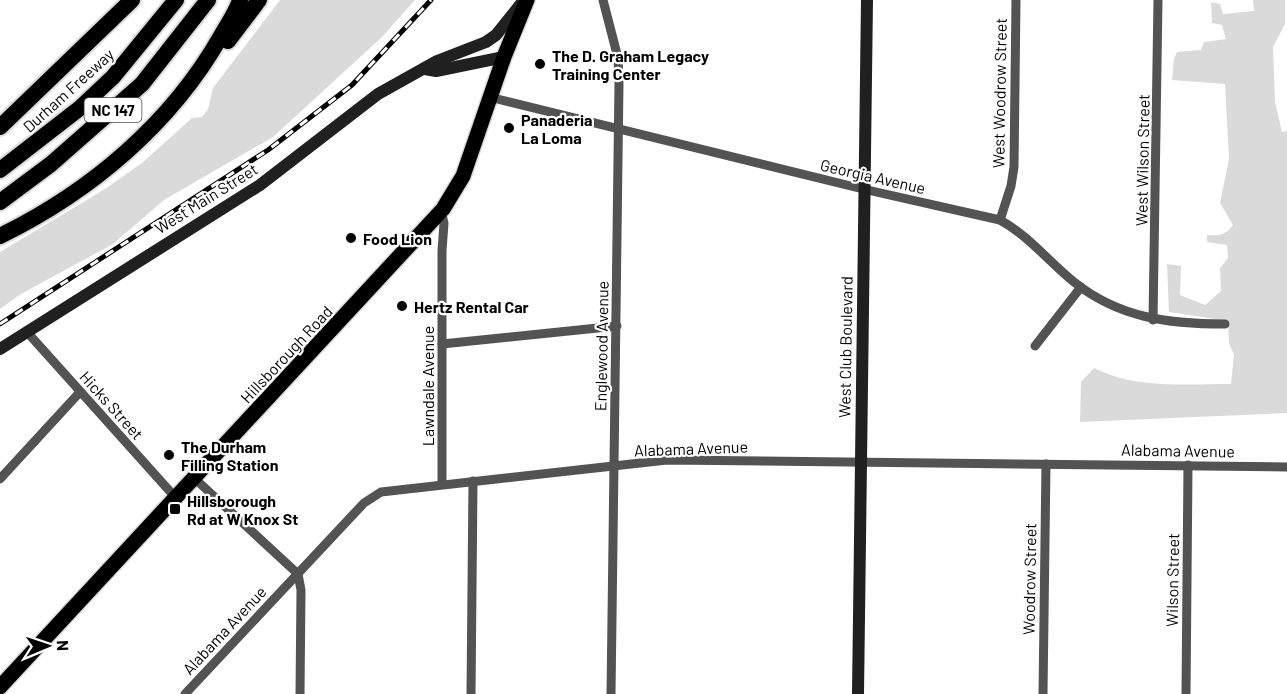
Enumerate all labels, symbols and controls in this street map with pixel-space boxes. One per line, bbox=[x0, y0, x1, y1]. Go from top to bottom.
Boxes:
street label: West Woodrow Street bbox=[988, 18, 1010, 168]
street label: Durham Freeway bbox=[19, 44, 118, 136]
place label: The D. Graham Legacy Training Center bbox=[552, 46, 709, 83]
marker: The D. Graham Legacy Training Center bbox=[533, 57, 547, 71]
street label: West Wilson Street bbox=[1131, 94, 1153, 226]
road number: NC 147 bbox=[84, 98, 142, 122]
place label: Panaderia La Loma bbox=[521, 110, 593, 147]
marker: Panaderia La Loma bbox=[502, 121, 516, 135]
street label: Georgia Avenue bbox=[818, 155, 928, 197]
street label: West Main Street bbox=[151, 159, 261, 237]
place label: Food Lion bbox=[363, 229, 432, 248]
marker: Food Lion bbox=[344, 231, 358, 245]
street label: West Club Boulevard bbox=[834, 276, 856, 418]
street label: Englewood Avenue bbox=[590, 281, 612, 411]
place label: Hertz Rental Car bbox=[414, 297, 529, 316]
marker: Hertz Rental Car bbox=[395, 299, 409, 313]
street label: Hillsborough Road bbox=[236, 302, 336, 406]
street label: Lawndale Avenue bbox=[418, 326, 437, 446]
street label: Hicks Street bbox=[76, 367, 148, 443]
place label: The Durham Filling Station bbox=[181, 437, 278, 474]
street label: Alabama Avenue bbox=[634, 437, 748, 459]
street label: Alabama Avenue bbox=[1121, 440, 1235, 460]
marker: The Durham Filling Station bbox=[162, 448, 176, 462]
place label: Hillsborough Rd at W Knox St bbox=[187, 491, 298, 528]
marker: Hillsborough Rd at W Knox St bbox=[168, 502, 182, 516]
street label: Woodrow Street bbox=[1019, 523, 1039, 635]
street label: Wilson Street bbox=[1162, 533, 1182, 627]
street label: Alabama Avenue bbox=[178, 582, 270, 678]
north arrow bbox=[18, 616, 78, 676]
text: N bbox=[54, 640, 73, 651]

